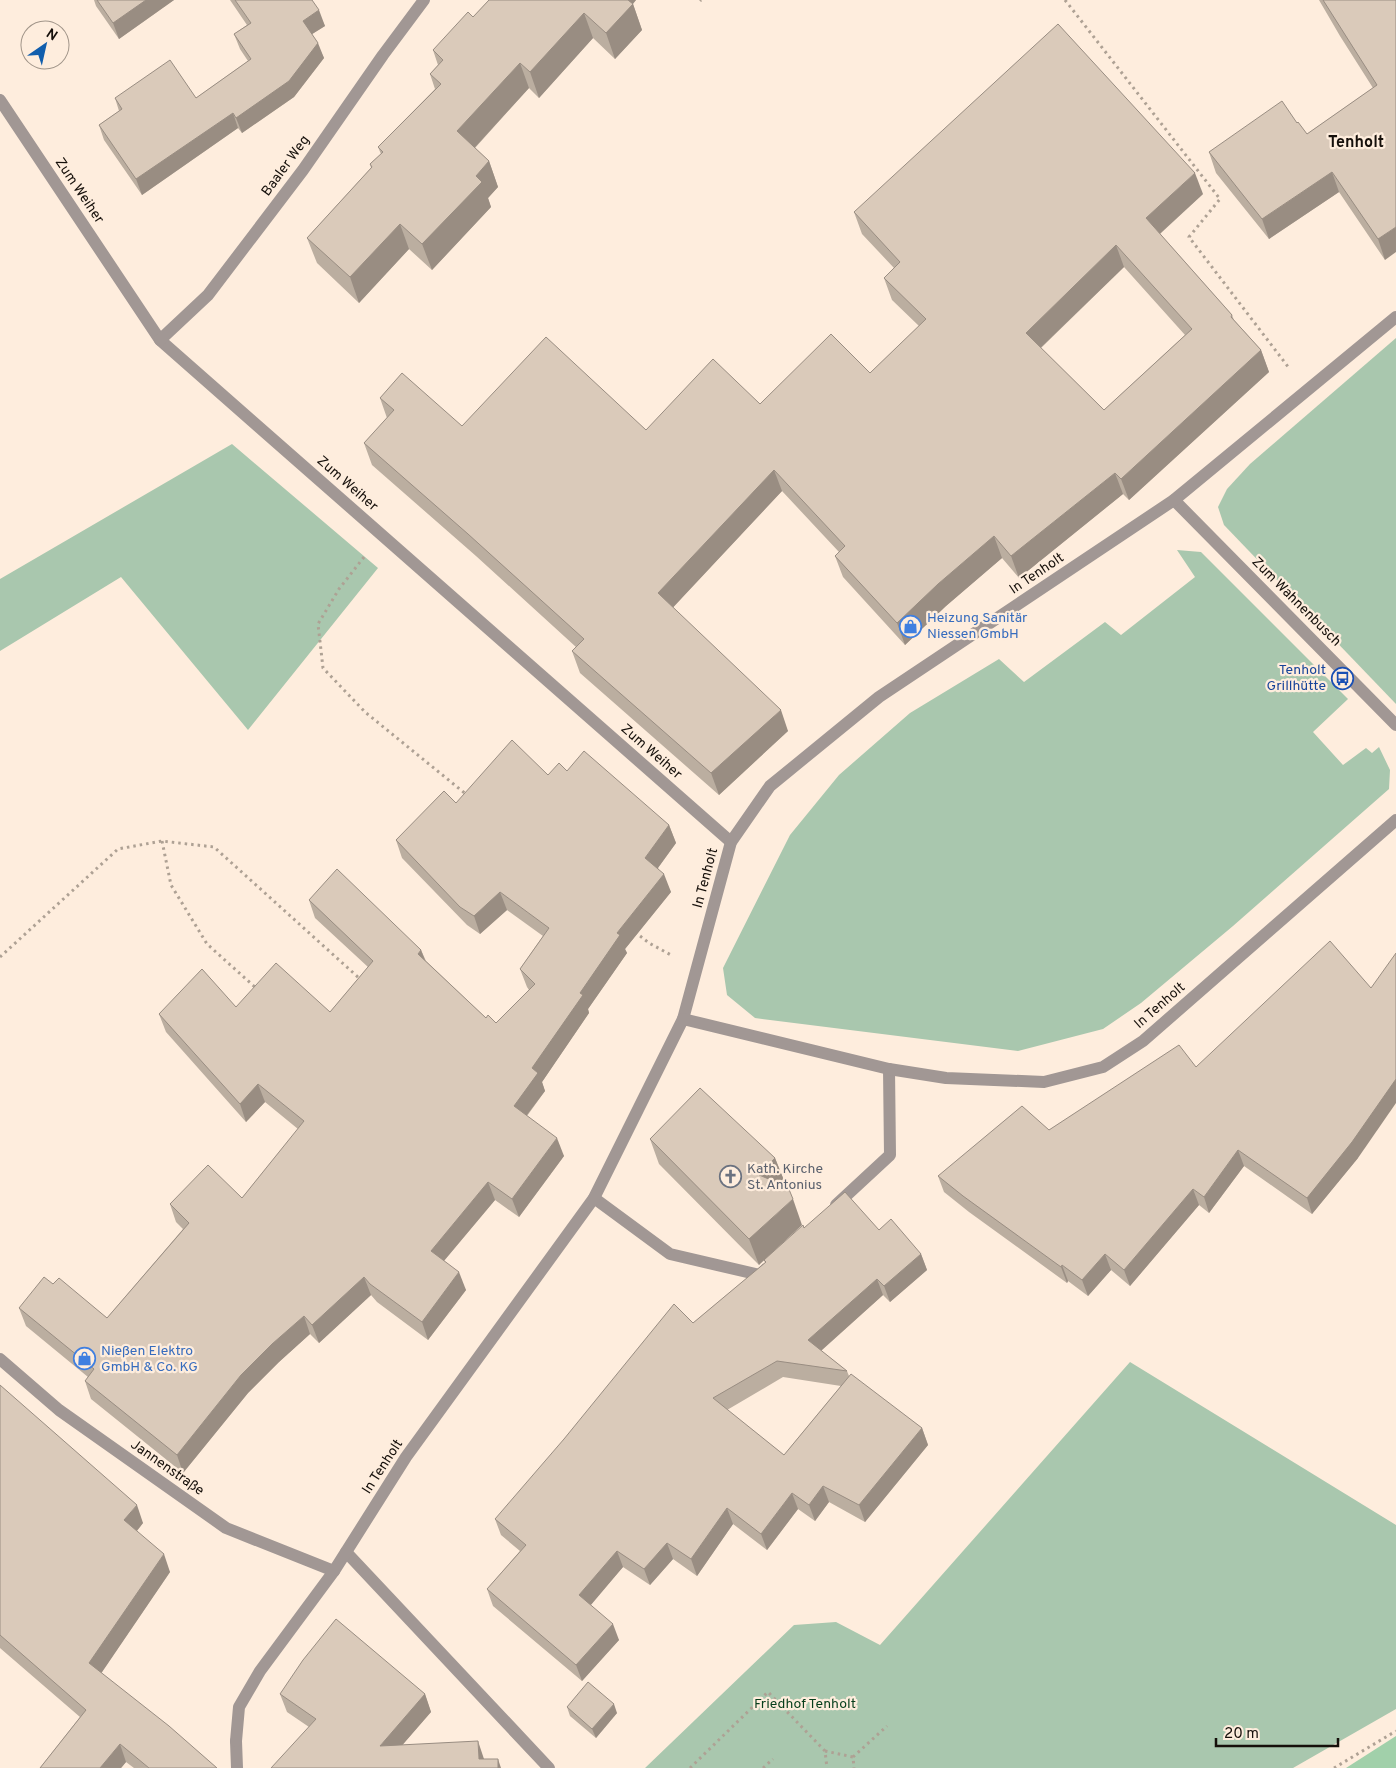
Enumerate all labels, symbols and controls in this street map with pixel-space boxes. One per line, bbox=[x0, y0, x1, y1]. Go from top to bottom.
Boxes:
north arrow bbox=[20, 20, 70, 70]
text: N bbox=[43, 26, 60, 45]
street label: Baaler Weg bbox=[258, 132, 314, 200]
district label: Tenholt bbox=[1328, 133, 1384, 153]
street label: Zum Weiher bbox=[51, 155, 108, 228]
street label: Zum Weiher bbox=[313, 453, 382, 516]
street label: In Tenholt bbox=[1007, 550, 1067, 598]
street label: Zum Wahnenbusch bbox=[1248, 554, 1344, 650]
place label: Heizung Sanitär Niessen GmbH bbox=[927, 610, 1028, 643]
shop icon: Heizung Sanitär Niessen GmbH bbox=[899, 614, 923, 638]
place label: Tenholt Grillhütte bbox=[1267, 662, 1326, 695]
bus stop icon: Tenholt Grillhütte bbox=[1330, 666, 1354, 690]
street label: Zum Weiher bbox=[617, 721, 686, 784]
street label: In Tenholt bbox=[690, 846, 722, 910]
street label: In Tenholt bbox=[1131, 979, 1189, 1033]
place label: Kath. Kirche St. Antonius bbox=[747, 1161, 823, 1194]
church icon: Kath. Kirche St. Antonius bbox=[719, 1165, 743, 1189]
place label: Nießen Elektro GmbH & Co. KG bbox=[101, 1343, 198, 1376]
shop icon: Nießen Elektro GmbH & Co. KG bbox=[73, 1347, 97, 1371]
street label: Jannenstraße bbox=[127, 1436, 207, 1500]
street label: In Tenholt bbox=[359, 1436, 407, 1498]
park label: Friedhof Tenholt bbox=[754, 1696, 856, 1713]
scale bar bbox=[1216, 1716, 1338, 1748]
text: 20 m bbox=[1224, 1725, 1259, 1744]

